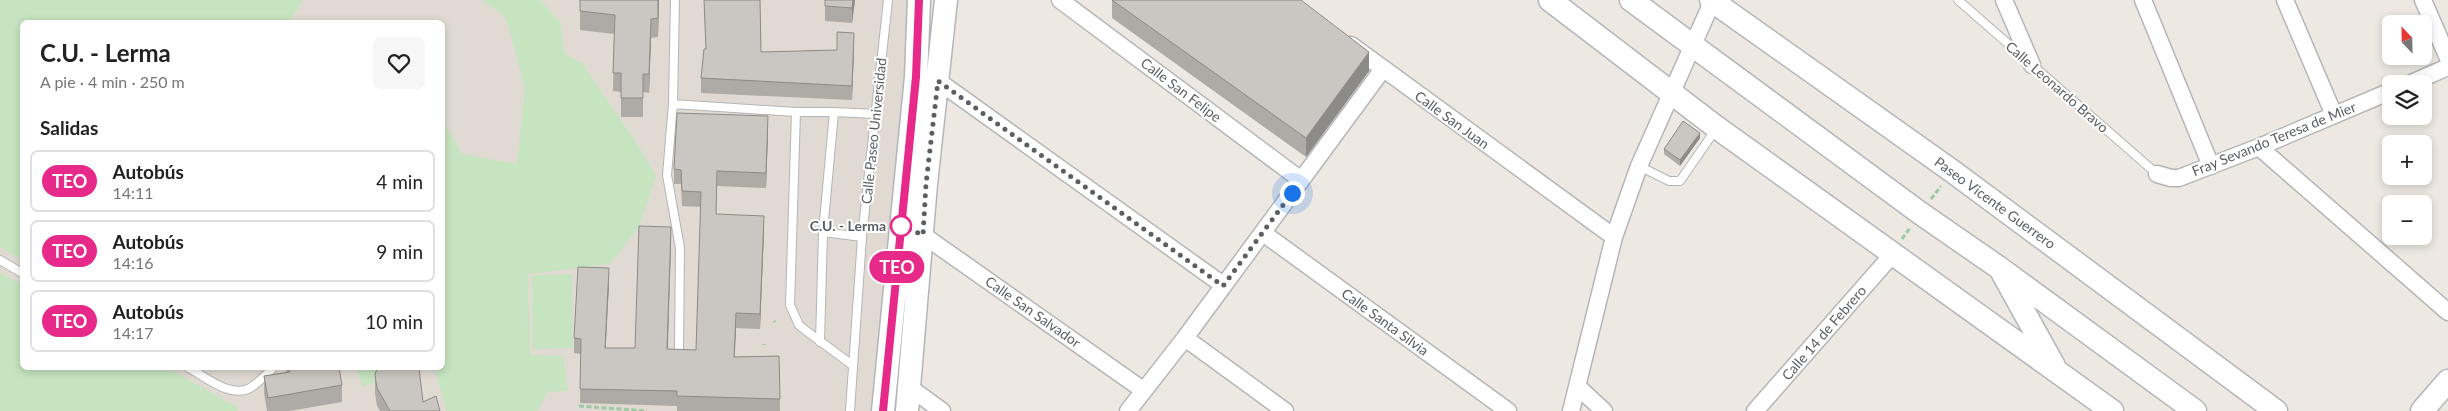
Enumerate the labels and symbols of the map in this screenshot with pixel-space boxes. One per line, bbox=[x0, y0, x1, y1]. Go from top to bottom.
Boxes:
north arrow bbox=[2382, 15, 2432, 65]
street label: Calle Leonardo Bravo bbox=[2003, 37, 2112, 136]
street label: Calle San Felipe bbox=[1138, 54, 1225, 125]
street label: Calle Paseo Universidad bbox=[857, 57, 890, 205]
street label: Calle San Juan bbox=[1412, 87, 1493, 152]
street label: Fray Sevando Teresa de Mier bbox=[2189, 98, 2358, 179]
street label: Paseo Vicente Guerrero bbox=[1931, 153, 2059, 252]
your location bbox=[1280, 181, 1305, 206]
marker: C.U. - Lerma bbox=[890, 215, 912, 237]
place label: C.U. - Lerma bbox=[810, 217, 886, 234]
line badge: TEO bbox=[868, 251, 926, 283]
street label: Calle San Salvador bbox=[982, 272, 1084, 351]
street label: Calle 14 de Febrero bbox=[1778, 282, 1869, 384]
street label: Calle Santa Silvia bbox=[1338, 284, 1432, 359]

